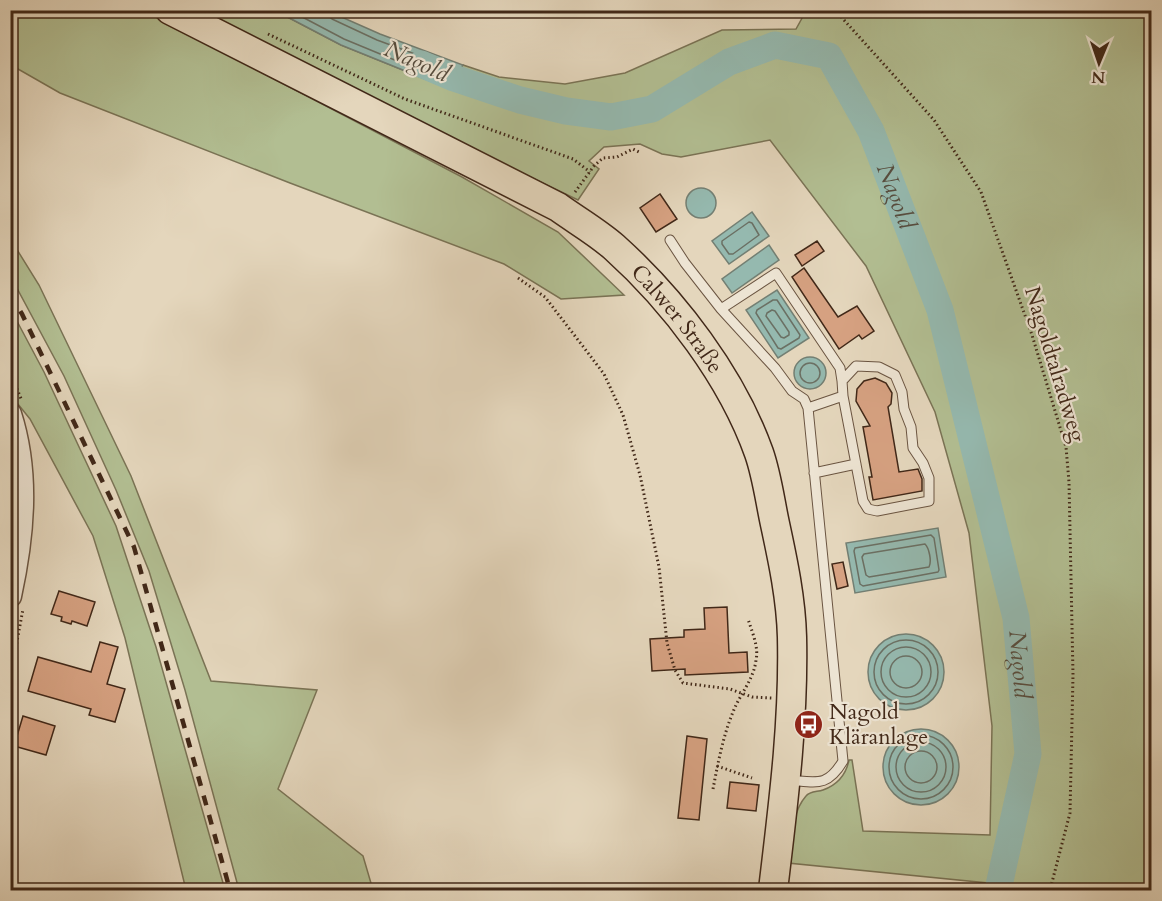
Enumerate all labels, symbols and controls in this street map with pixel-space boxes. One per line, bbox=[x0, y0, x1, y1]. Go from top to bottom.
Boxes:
water label: Nagold bbox=[379, 33, 456, 91]
north arrow bbox=[1069, 33, 1129, 93]
text: N bbox=[1091, 66, 1106, 88]
water label: Nagold bbox=[868, 159, 924, 235]
street label: Calwer Straße bbox=[624, 258, 730, 379]
street label: Nagoldtalradweg bbox=[1017, 283, 1093, 446]
water label: Nagold bbox=[1000, 629, 1039, 701]
place label: Nagold Kläranlage bbox=[829, 697, 928, 752]
bus stop icon: Nagold Kläranlage bbox=[792, 708, 824, 740]

